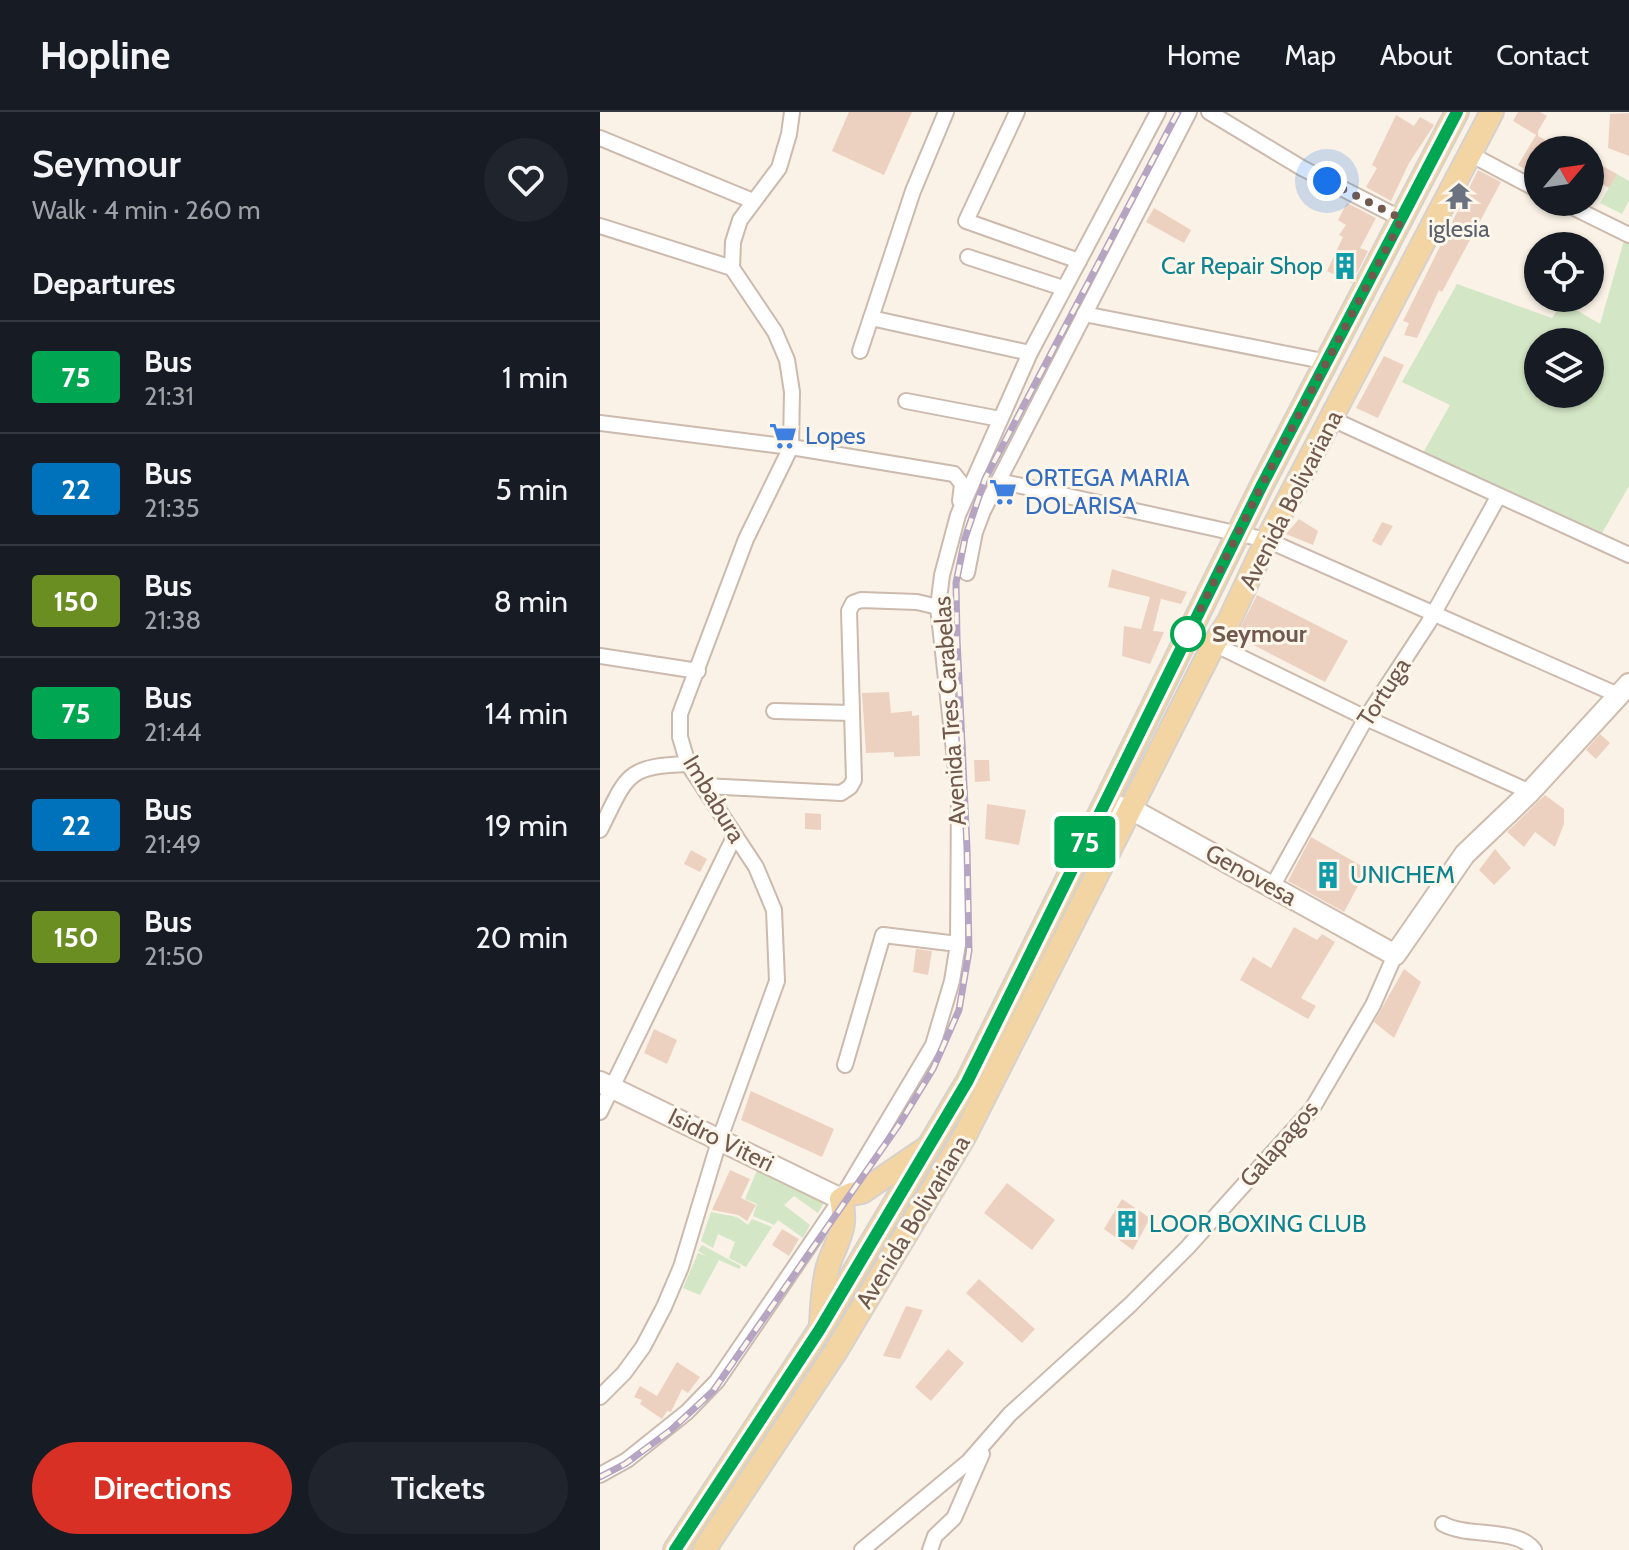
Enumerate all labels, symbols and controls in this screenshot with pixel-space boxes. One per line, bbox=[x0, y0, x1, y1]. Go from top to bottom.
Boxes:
text: Hopline bbox=[40, 32, 170, 79]
text: Home bbox=[1167, 38, 1240, 72]
text: Map bbox=[1284, 38, 1336, 72]
text: About bbox=[1380, 38, 1452, 72]
text: Contact bbox=[1496, 38, 1589, 72]
north arrow bbox=[1524, 136, 1604, 216]
map controls bbox=[1524, 136, 1604, 408]
button: heart bbox=[484, 138, 568, 222]
text: Seymour bbox=[32, 140, 181, 187]
your location bbox=[1307, 161, 1347, 201]
temple icon: iglesia bbox=[1444, 181, 1474, 211]
text: Walk · 4 min · 260 m bbox=[32, 194, 261, 226]
place label: iglesia bbox=[1428, 214, 1490, 243]
button: locate bbox=[1524, 232, 1604, 312]
place label: Car Repair Shop bbox=[1161, 251, 1323, 280]
building icon: Car Repair Shop bbox=[1330, 251, 1360, 281]
text: Departures bbox=[32, 265, 176, 302]
button: layers bbox=[1524, 328, 1604, 408]
text: Bus bbox=[144, 343, 192, 380]
text: 1 min bbox=[502, 359, 568, 396]
text: 75 bbox=[61, 360, 91, 394]
text: 21:31 bbox=[144, 380, 194, 412]
street label: Avenida Bolivariana bbox=[1233, 405, 1348, 594]
supermarket icon: Lopes bbox=[768, 421, 798, 451]
place label: Lopes bbox=[805, 421, 866, 450]
text: Bus bbox=[144, 455, 192, 492]
place label: ORTEGA MARIA DOLARISA bbox=[1025, 463, 1190, 520]
text: 5 min bbox=[496, 471, 568, 508]
text: 22 bbox=[61, 472, 91, 506]
supermarket icon: ORTEGA MARIA DOLARISA bbox=[988, 477, 1018, 507]
text: 21:35 bbox=[144, 492, 200, 524]
text: Bus bbox=[144, 567, 192, 604]
text: 8 min bbox=[494, 583, 568, 620]
text: 150 bbox=[53, 584, 99, 618]
street label: Avenida Tres Carabelas bbox=[927, 595, 972, 827]
text: 21:38 bbox=[144, 604, 201, 636]
marker: Seymour bbox=[1171, 617, 1205, 651]
place label: Seymour bbox=[1212, 619, 1307, 648]
street label: Tortuga bbox=[1351, 652, 1417, 731]
text: Bus bbox=[144, 679, 192, 716]
text: 14 min bbox=[485, 695, 568, 732]
text: 75 bbox=[61, 696, 91, 730]
text: 21:44 bbox=[144, 716, 202, 748]
street label: Imbabura bbox=[677, 750, 752, 848]
text: Bus bbox=[144, 791, 192, 828]
text: 19 min bbox=[485, 807, 568, 844]
text: 22 bbox=[61, 808, 91, 842]
line badge: 75 bbox=[1049, 816, 1121, 868]
text: 75 bbox=[1070, 825, 1100, 859]
text: 21:49 bbox=[144, 828, 201, 860]
street label: Genovesa bbox=[1200, 838, 1302, 912]
building icon: UNICHEM bbox=[1313, 860, 1343, 890]
place label: UNICHEM bbox=[1350, 860, 1455, 889]
text: Bus bbox=[144, 903, 192, 940]
text: 20 min bbox=[475, 919, 568, 956]
text: 150 bbox=[53, 920, 99, 954]
text: 21:50 bbox=[144, 940, 204, 972]
street label: Galapagos bbox=[1233, 1095, 1324, 1193]
street label: Isidro Viteri bbox=[664, 1102, 779, 1178]
street label: Avenida Bolivariana bbox=[849, 1129, 976, 1314]
building icon: LOOR BOXING CLUB bbox=[1112, 1209, 1142, 1239]
place label: LOOR BOXING CLUB bbox=[1149, 1209, 1366, 1238]
button: Directions bbox=[32, 1442, 292, 1534]
button: Tickets bbox=[308, 1442, 568, 1534]

